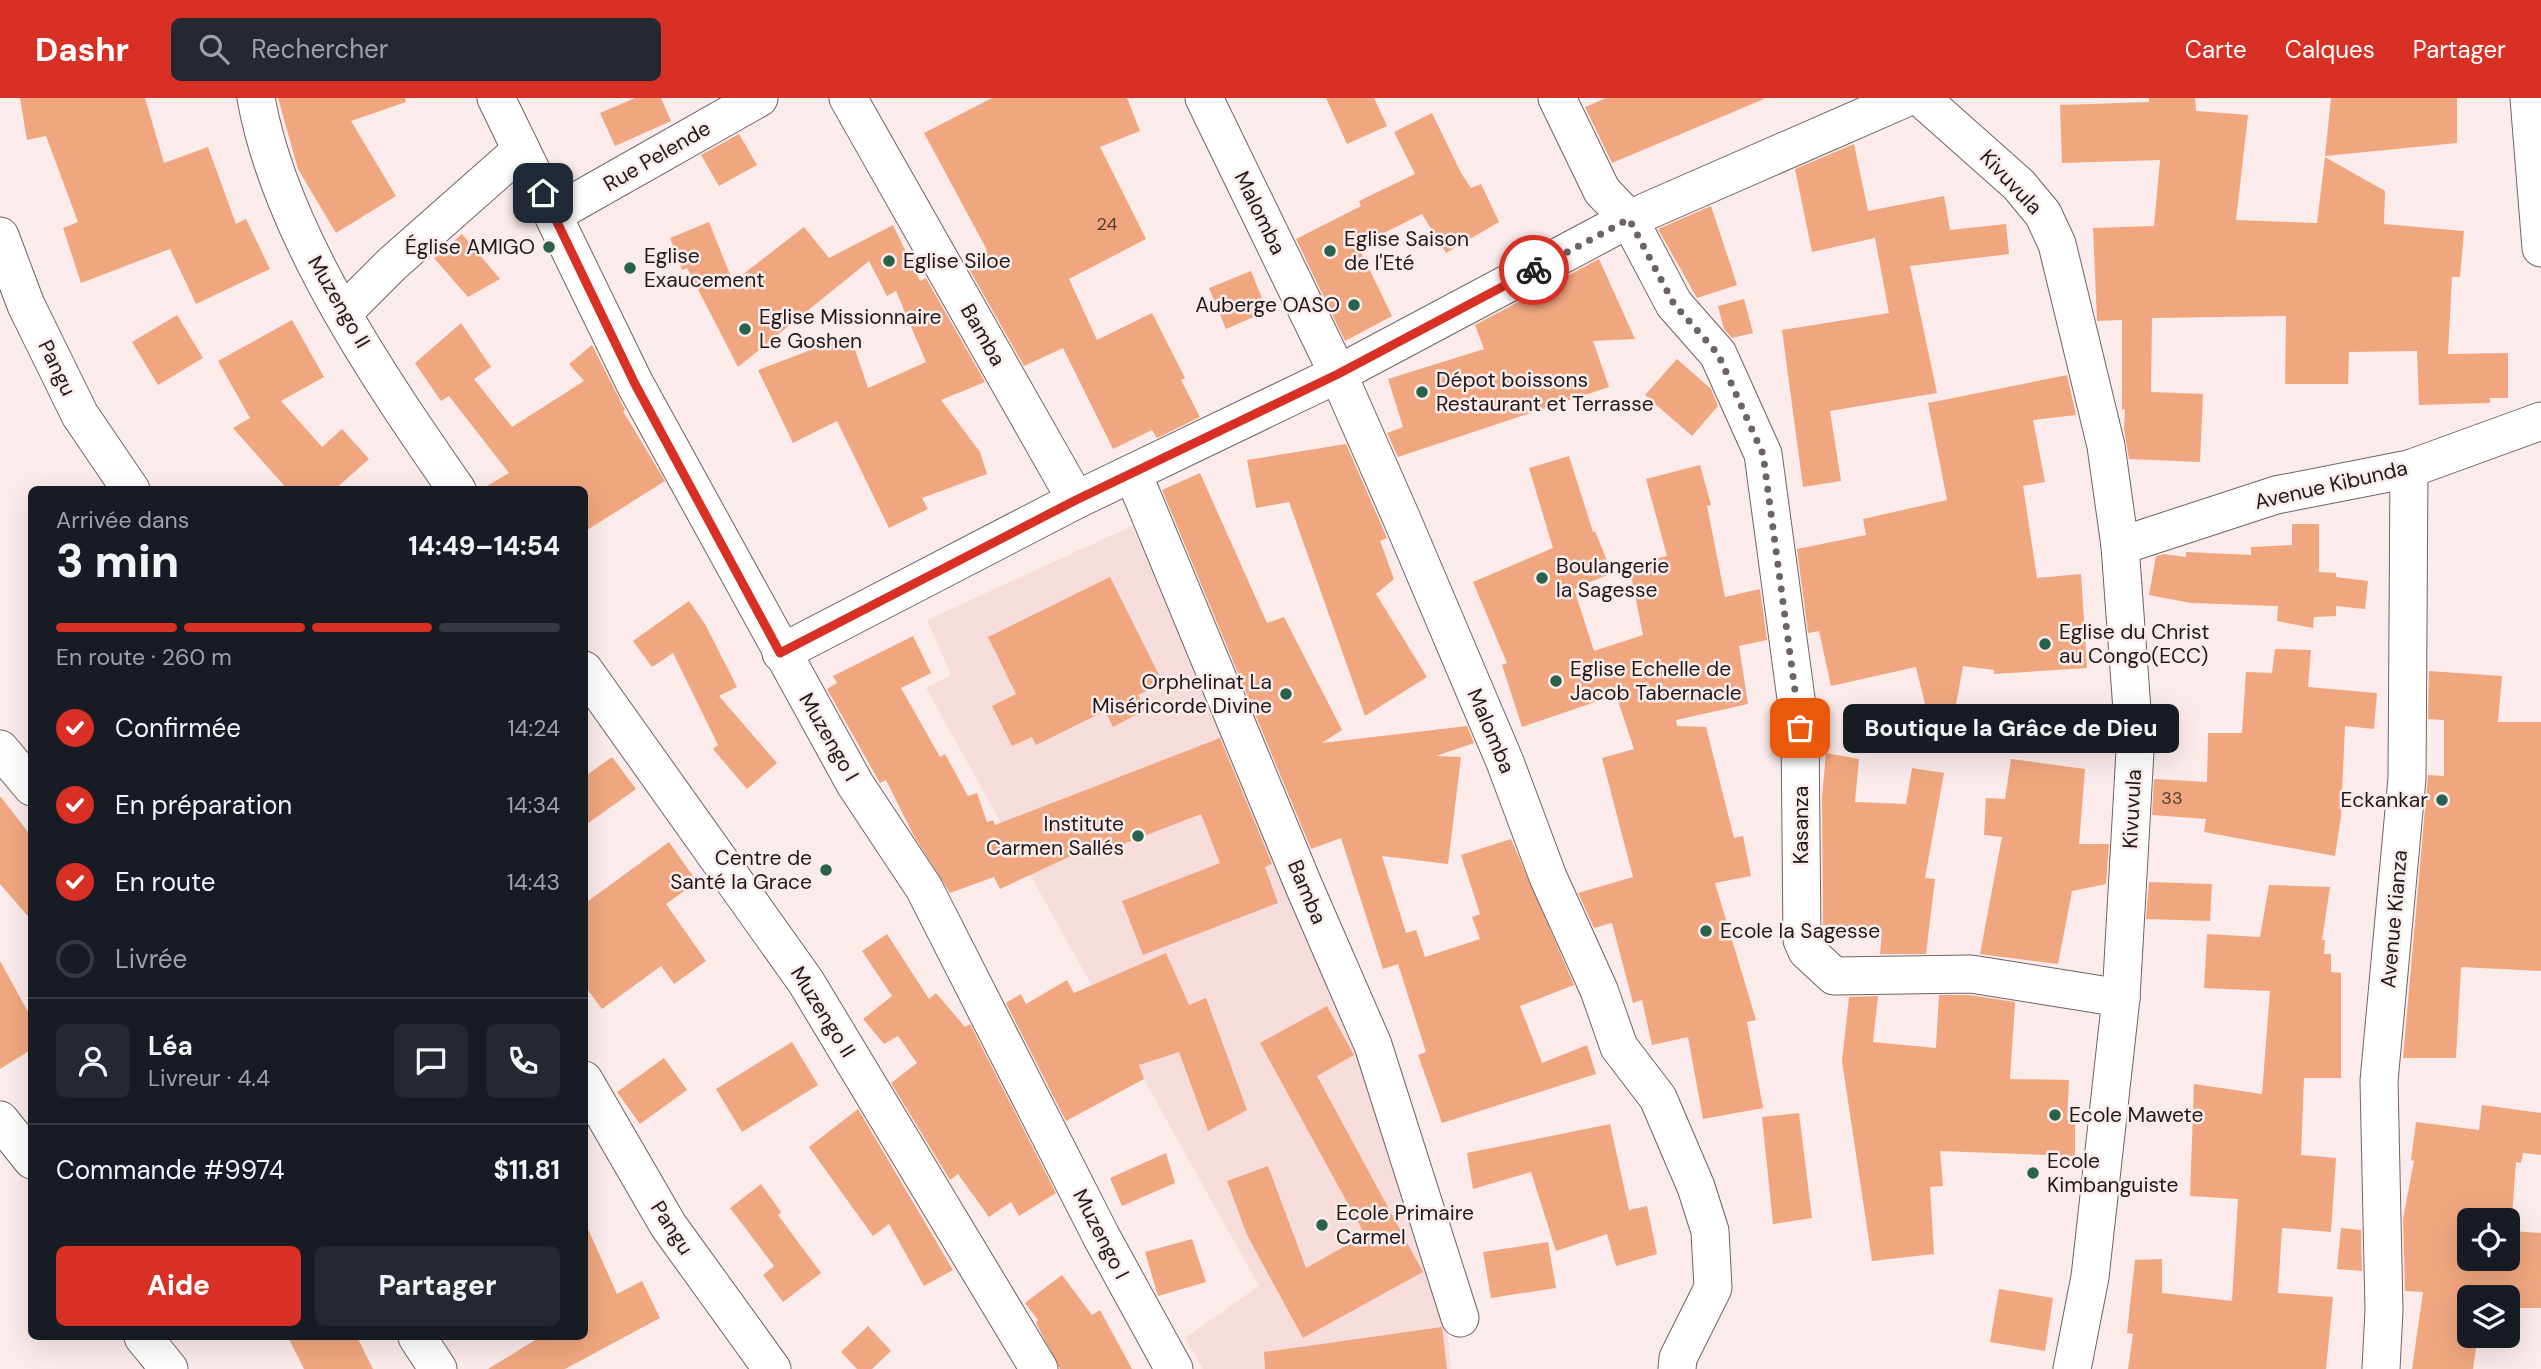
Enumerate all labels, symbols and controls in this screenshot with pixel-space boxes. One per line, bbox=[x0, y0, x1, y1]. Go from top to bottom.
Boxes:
search box bbox=[171, 18, 661, 81]
text: Dashr bbox=[35, 28, 129, 71]
icon: search bbox=[195, 30, 233, 68]
text: Rechercher bbox=[251, 32, 388, 66]
text: Carte bbox=[2185, 34, 2247, 65]
text: Calques bbox=[2285, 34, 2375, 65]
text: Partager bbox=[2413, 34, 2506, 65]
street label: Rue Pelende bbox=[598, 114, 716, 198]
street label: Kivuvula bbox=[1974, 143, 2048, 221]
pin bbox=[513, 163, 573, 223]
street label: Malomba bbox=[1228, 167, 1292, 259]
icon: home bbox=[524, 174, 562, 212]
house number: 24 bbox=[1097, 212, 1118, 236]
place label: Eglise Saison de l'Eté bbox=[1344, 225, 1469, 277]
place label: Église AMIGO bbox=[405, 233, 535, 261]
courier bbox=[1499, 235, 1569, 305]
marker: Église AMIGO bbox=[541, 239, 557, 255]
place label: Eglise Exaucement bbox=[644, 242, 765, 294]
marker: Eglise Saison de l'Eté bbox=[1322, 243, 1338, 259]
place label: Eglise Siloe bbox=[903, 247, 1011, 275]
street label: Muzengo II bbox=[301, 251, 377, 353]
icon: bike bbox=[1515, 251, 1553, 289]
marker: Eglise Siloe bbox=[881, 253, 897, 269]
marker: Eglise Exaucement bbox=[622, 260, 638, 276]
place label: Auberge OASO bbox=[1195, 291, 1340, 319]
marker: Auberge OASO bbox=[1346, 297, 1362, 313]
street label: Bamba bbox=[954, 299, 1012, 371]
place label: Eglise Missionnaire Le Goshen bbox=[759, 303, 942, 355]
marker: Eglise Missionnaire Le Goshen bbox=[737, 321, 753, 337]
street label: Pangu bbox=[31, 335, 83, 401]
place label: Dépot boissons Restaurant et Terrasse bbox=[1436, 366, 1654, 418]
marker: Dépot boissons Restaurant et Terrasse bbox=[1414, 384, 1430, 400]
street label: Avenue Kibunda bbox=[2252, 454, 2410, 516]
text: Arrivée dans bbox=[56, 505, 189, 535]
text: 14:49–14:54 bbox=[408, 529, 560, 563]
text: 3 min bbox=[56, 531, 179, 591]
place label: Boulangerie la Sagesse bbox=[1556, 552, 1669, 604]
marker: Boulangerie la Sagesse bbox=[1534, 570, 1550, 586]
place label: Eglise du Christ au Congo(ECC) bbox=[2059, 618, 2209, 670]
marker: Eglise du Christ au Congo(ECC) bbox=[2037, 636, 2053, 652]
text: En route · 260 m bbox=[56, 642, 232, 672]
place label: Eglise Echelle de Jacob Tabernacle bbox=[1570, 655, 1742, 707]
place label: Orphelinat La Miséricorde Divine bbox=[1092, 668, 1272, 720]
marker: Eglise Echelle de Jacob Tabernacle bbox=[1548, 673, 1564, 689]
street label: Malomba bbox=[1461, 684, 1521, 778]
marker: Orphelinat La Miséricorde Divine bbox=[1278, 686, 1294, 702]
street label: Muzengo I bbox=[792, 688, 866, 786]
pin bbox=[1770, 698, 1830, 758]
callout: Boutique la Grâce de Dieu bbox=[1842, 704, 2178, 752]
icon: check bbox=[56, 709, 94, 747]
icon: bag bbox=[1781, 709, 1819, 747]
text: Confirmée bbox=[115, 711, 241, 745]
text: 14:24 bbox=[507, 713, 560, 743]
text: Boutique la Grâce de Dieu bbox=[1865, 713, 2157, 743]
street label: Kivuvula bbox=[2116, 769, 2148, 849]
icon: check bbox=[56, 786, 94, 824]
street label: Kasanza bbox=[1787, 786, 1815, 864]
house number: 33 bbox=[2161, 786, 2183, 810]
place label: Eckankar bbox=[2340, 786, 2428, 814]
text: En préparation bbox=[115, 788, 292, 822]
text: 14:34 bbox=[507, 790, 560, 820]
marker: Eckankar bbox=[2434, 792, 2450, 808]
place label: Institute Carmen Sallés bbox=[986, 810, 1124, 862]
marker: Institute Carmen Sallés bbox=[1130, 828, 1146, 844]
place label: Centre de Santé la Grace bbox=[670, 844, 812, 896]
street label: Avenue Kianza bbox=[2374, 849, 2414, 989]
street label: Bamba bbox=[1281, 856, 1333, 928]
marker: Centre de Santé la Grace bbox=[818, 862, 834, 878]
icon: check bbox=[56, 863, 94, 901]
text: En route bbox=[115, 865, 216, 899]
text: 14:43 bbox=[507, 867, 560, 897]
place label: Ecole la Sagesse bbox=[1720, 917, 1880, 945]
marker: Ecole la Sagesse bbox=[1698, 923, 1714, 939]
text: Livrée bbox=[115, 942, 187, 976]
street label: Muzengo II bbox=[784, 961, 862, 1063]
button: person bbox=[56, 1024, 130, 1098]
button: chat bbox=[394, 1024, 468, 1098]
button: phone bbox=[486, 1024, 560, 1098]
text: Léa bbox=[148, 1029, 193, 1063]
text: Livreur · 4.4 bbox=[148, 1063, 270, 1093]
place label: Ecole Mawete bbox=[2069, 1101, 2204, 1129]
marker: Ecole Mawete bbox=[2047, 1107, 2063, 1123]
place label: Ecole Kimbanguiste bbox=[2047, 1147, 2178, 1199]
text: Commande #9974 bbox=[56, 1153, 284, 1187]
text: $11.81 bbox=[493, 1153, 560, 1187]
marker: Ecole Kimbanguiste bbox=[2025, 1165, 2041, 1181]
street label: Muzengo I bbox=[1066, 1184, 1136, 1284]
street label: Pangu bbox=[644, 1196, 700, 1260]
place label: Ecole Primaire Carmel bbox=[1336, 1199, 1474, 1251]
map controls bbox=[2457, 1208, 2520, 1348]
button: locate bbox=[2457, 1208, 2520, 1271]
marker: Ecole Primaire Carmel bbox=[1314, 1217, 1330, 1233]
button: Aide bbox=[56, 1246, 301, 1326]
button: Partager bbox=[315, 1246, 560, 1326]
button: layers bbox=[2457, 1285, 2520, 1348]

